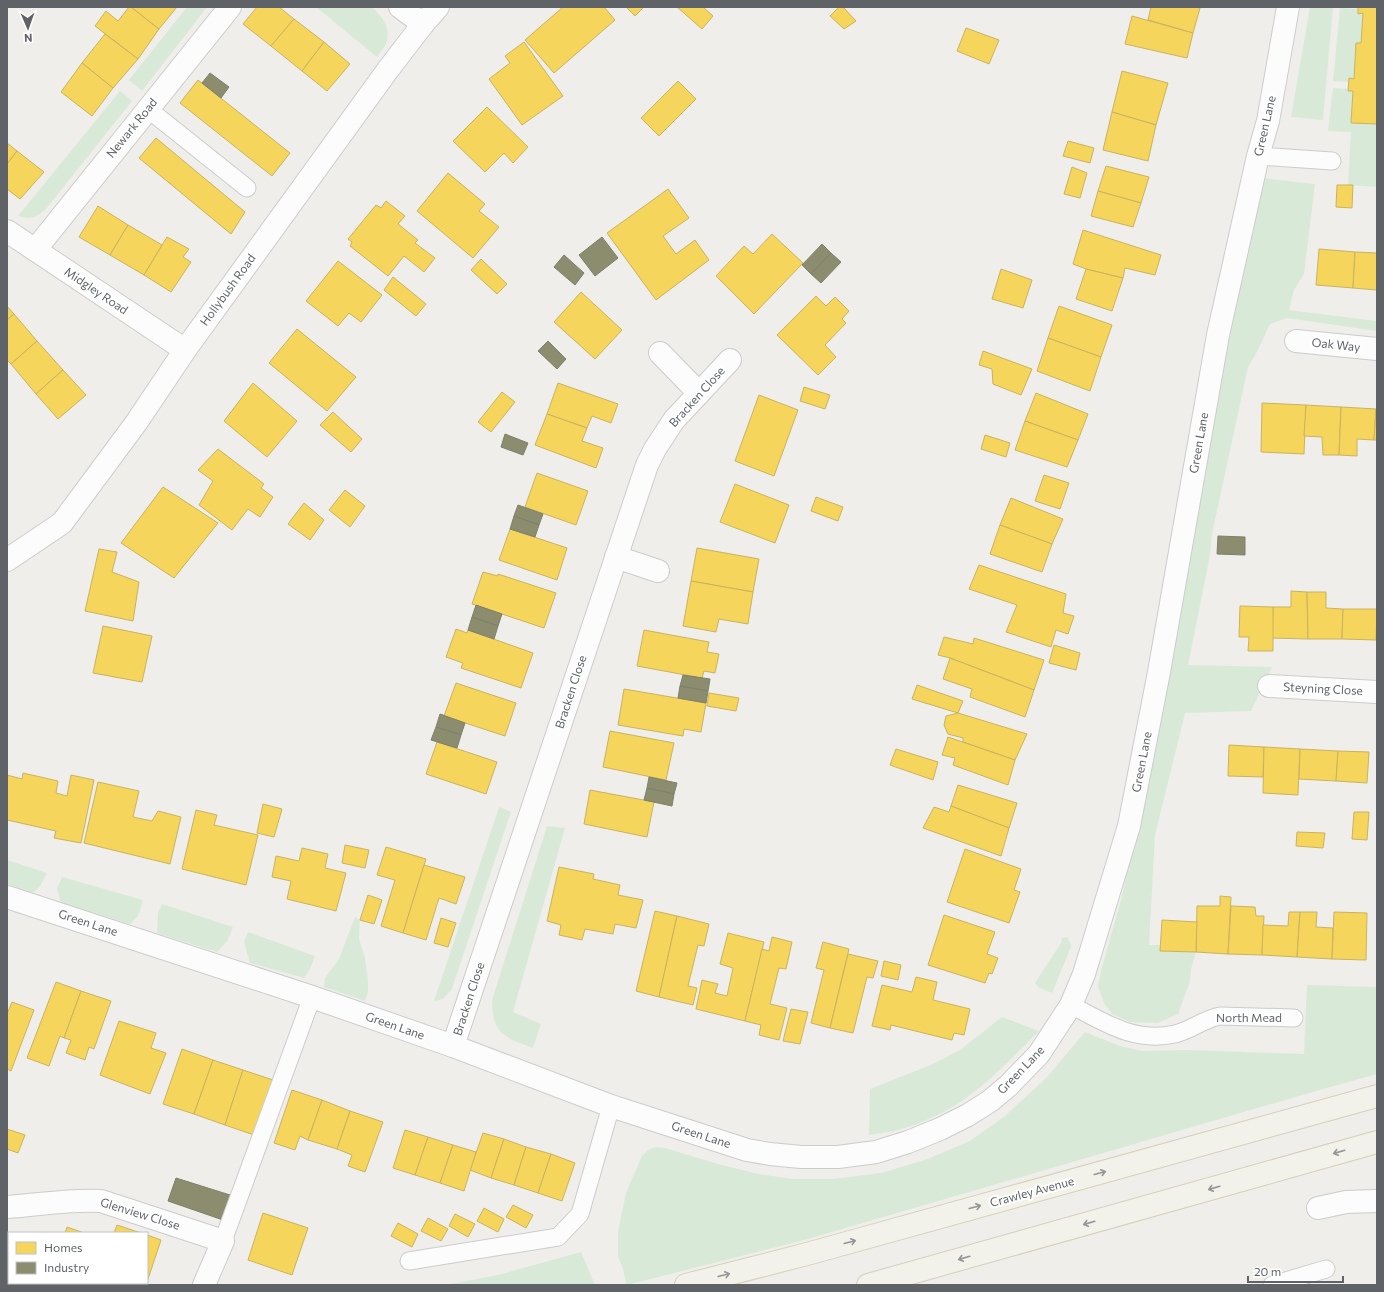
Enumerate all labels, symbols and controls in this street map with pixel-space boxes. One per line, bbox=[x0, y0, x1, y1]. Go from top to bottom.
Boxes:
north arrow bbox=[8, 8, 48, 48]
text: N bbox=[24, 32, 33, 45]
street label: Green Lane bbox=[1250, 94, 1278, 157]
street label: Newark Road bbox=[103, 95, 160, 160]
street label: Hollybush Road bbox=[197, 251, 258, 328]
street label: Midgley Road bbox=[62, 264, 131, 317]
street label: Oak Way bbox=[1311, 334, 1361, 354]
street label: Bracken Close bbox=[665, 363, 727, 429]
street label: Green Lane bbox=[1186, 411, 1210, 474]
street label: Bracken Close bbox=[552, 653, 589, 730]
street label: Steyning Close bbox=[1283, 679, 1363, 697]
street label: Green Lane bbox=[1128, 730, 1154, 793]
street label: Green Lane bbox=[57, 906, 120, 938]
street label: Bracken Close bbox=[450, 960, 487, 1037]
street label: Green Lane bbox=[364, 1008, 427, 1042]
street label: North Mead bbox=[1216, 1010, 1282, 1024]
street label: Green Lane bbox=[994, 1042, 1047, 1096]
street label: Green Lane bbox=[670, 1118, 733, 1150]
one-way arrow bbox=[1333, 1149, 1346, 1157]
one-way arrow bbox=[1094, 1169, 1107, 1176]
street label: Crawley Avenue bbox=[988, 1173, 1075, 1209]
one-way arrow bbox=[1208, 1185, 1221, 1192]
street label: Glenview Close bbox=[99, 1194, 182, 1232]
one-way arrow bbox=[968, 1203, 981, 1211]
one-way arrow bbox=[1083, 1220, 1096, 1227]
legend bbox=[8, 1232, 148, 1284]
one-way arrow bbox=[843, 1238, 856, 1245]
text: Homes bbox=[44, 1240, 82, 1254]
one-way arrow bbox=[958, 1255, 971, 1262]
scale bar bbox=[1248, 1258, 1343, 1284]
text: Industry bbox=[44, 1260, 89, 1274]
text: 20 m bbox=[1254, 1264, 1281, 1278]
one-way arrow bbox=[717, 1271, 730, 1279]

